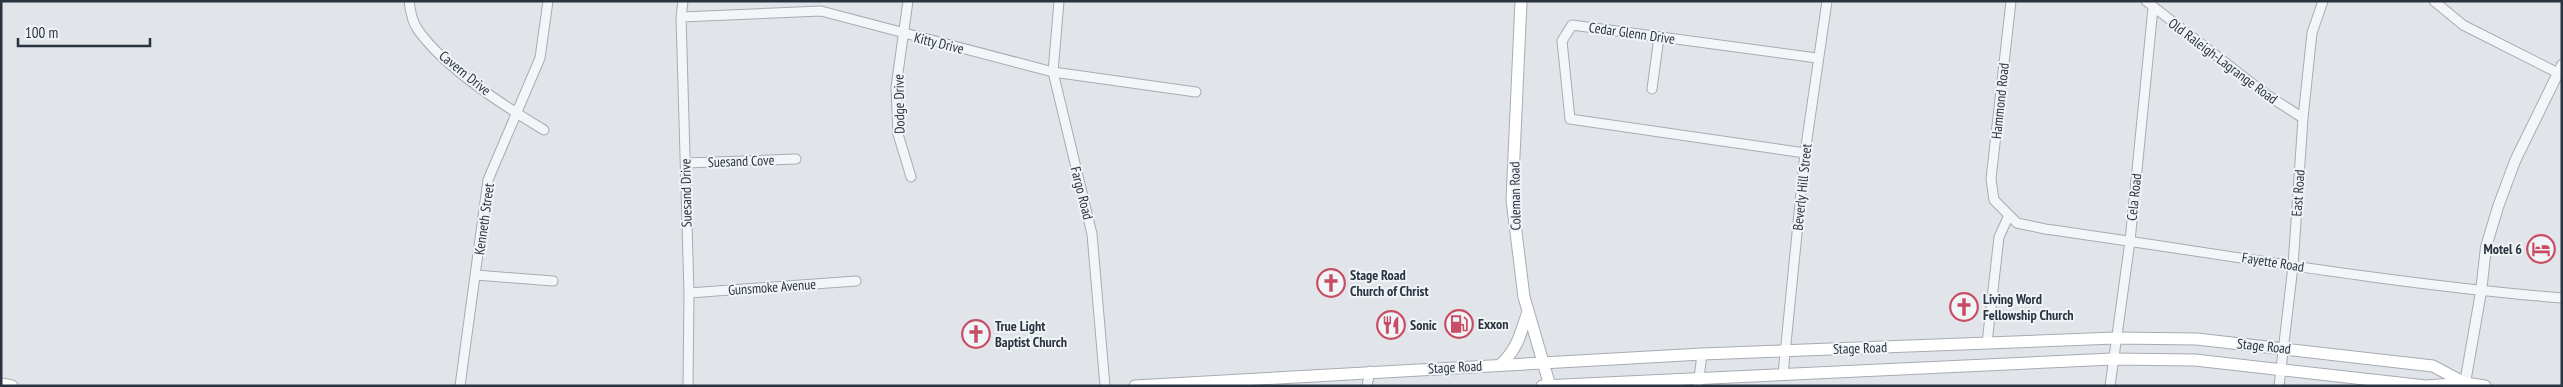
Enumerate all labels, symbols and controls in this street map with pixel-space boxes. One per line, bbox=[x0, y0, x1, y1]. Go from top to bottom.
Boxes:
street label: Old Raleigh-Lagrange Road bbox=[2165, 14, 2281, 108]
scale bar bbox=[18, 15, 150, 47]
street label: Cedar Glenn Drive bbox=[1588, 18, 1676, 48]
text: 100 m bbox=[25, 23, 58, 42]
street label: Kitty Drive bbox=[912, 28, 966, 58]
street label: Cavern Drive bbox=[435, 47, 495, 99]
street label: Hammond Road bbox=[1987, 62, 2013, 140]
street label: Dodge Drive bbox=[889, 74, 909, 134]
street label: Beverly Hill Street bbox=[1788, 143, 1816, 231]
street label: Suesand Cove bbox=[707, 151, 775, 171]
street label: Suesand Drive bbox=[676, 158, 696, 228]
street label: Coleman Road bbox=[1505, 161, 1525, 231]
street label: Fargo Road bbox=[1067, 165, 1097, 221]
street label: East Road bbox=[2287, 169, 2309, 217]
street label: Cela Road bbox=[2123, 172, 2145, 222]
street label: Kenneth Street bbox=[470, 182, 498, 256]
hotel icon: Motel 6 bbox=[2526, 234, 2556, 264]
place label: Motel 6 bbox=[2483, 240, 2522, 258]
street label: Fayette Road bbox=[2241, 248, 2305, 276]
place label: Stage Road Church of Christ bbox=[1350, 266, 1429, 300]
church icon: Stage Road Church of Christ bbox=[1316, 268, 1346, 298]
street label: Gunsmoke Avenue bbox=[727, 275, 817, 299]
place label: Living Word Fellowship Church bbox=[1983, 290, 2074, 324]
church icon: Living Word Fellowship Church bbox=[1949, 292, 1979, 322]
fuel station icon: Exxon bbox=[1444, 309, 1474, 339]
restaurant icon: Sonic bbox=[1376, 310, 1406, 340]
place label: Exxon bbox=[1478, 315, 1508, 333]
place label: Sonic bbox=[1410, 316, 1437, 334]
place label: True Light Baptist Church bbox=[995, 317, 1067, 351]
church icon: True Light Baptist Church bbox=[961, 319, 991, 349]
street label: Stage Road bbox=[2236, 334, 2292, 358]
street label: Stage Road bbox=[1833, 338, 1887, 358]
street label: Stage Road bbox=[1428, 357, 1482, 377]

